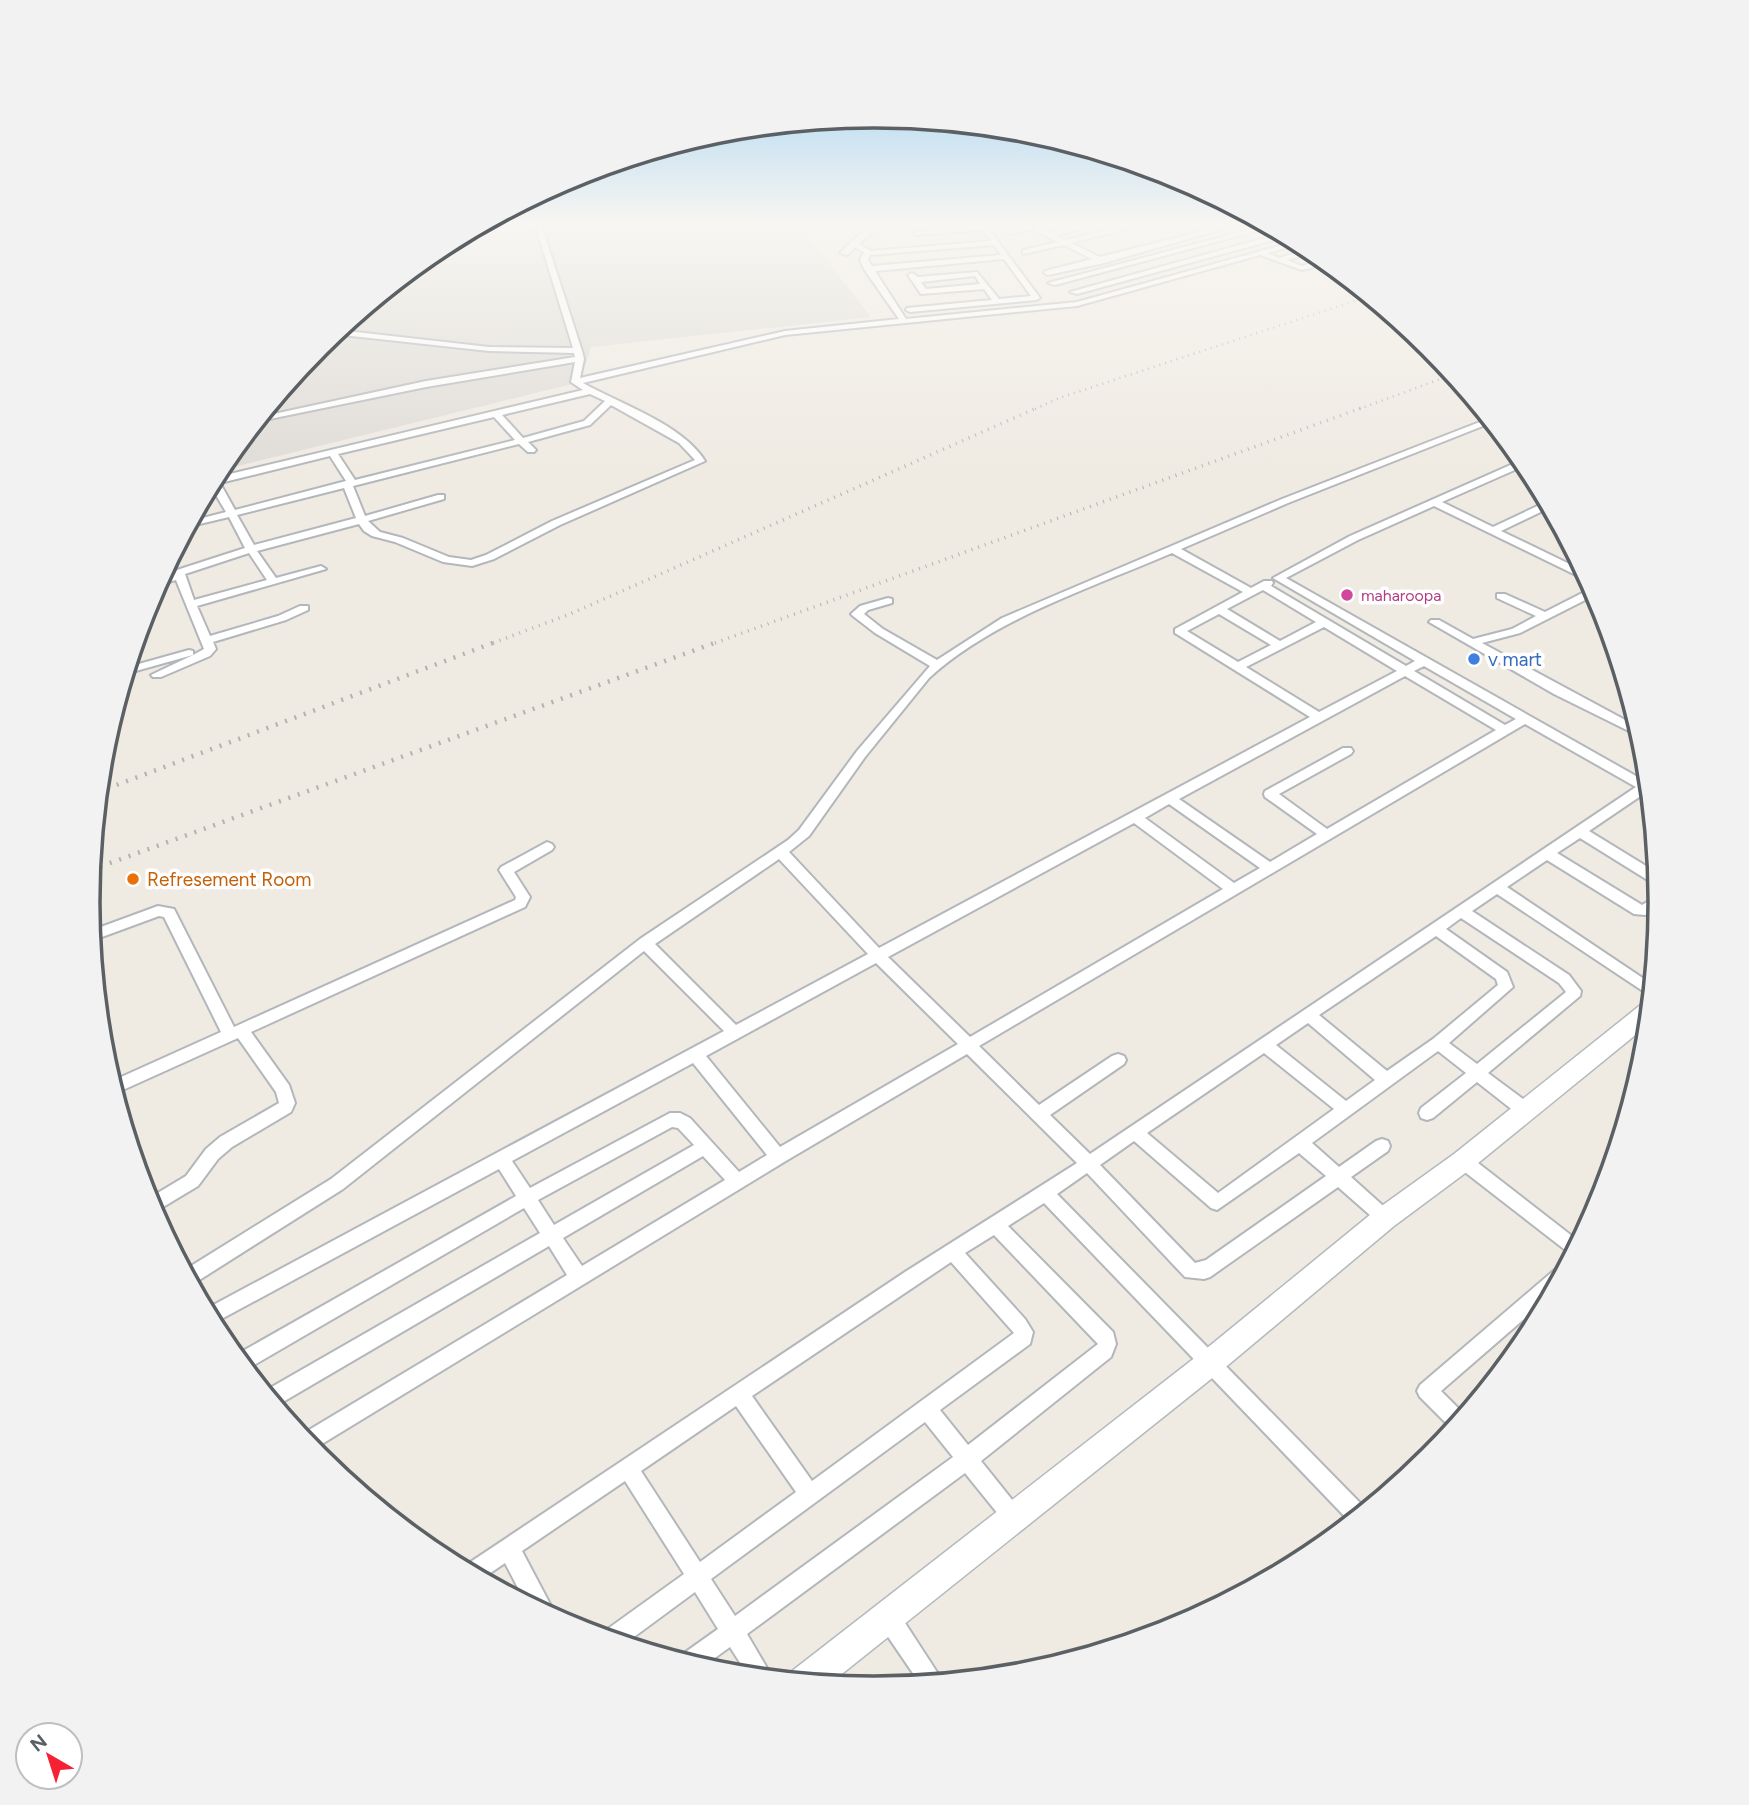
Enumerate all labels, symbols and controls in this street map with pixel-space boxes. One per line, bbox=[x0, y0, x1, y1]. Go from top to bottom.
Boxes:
place label: maharoopa bbox=[1361, 586, 1441, 605]
marker: maharoopa bbox=[1339, 587, 1355, 603]
place label: v mart bbox=[1488, 648, 1542, 671]
marker: v mart bbox=[1466, 651, 1482, 667]
place label: Refresement Room bbox=[147, 868, 311, 891]
marker: Refresement Room bbox=[125, 871, 141, 887]
north arrow bbox=[14, 1721, 84, 1791]
text: N bbox=[26, 1730, 52, 1757]

